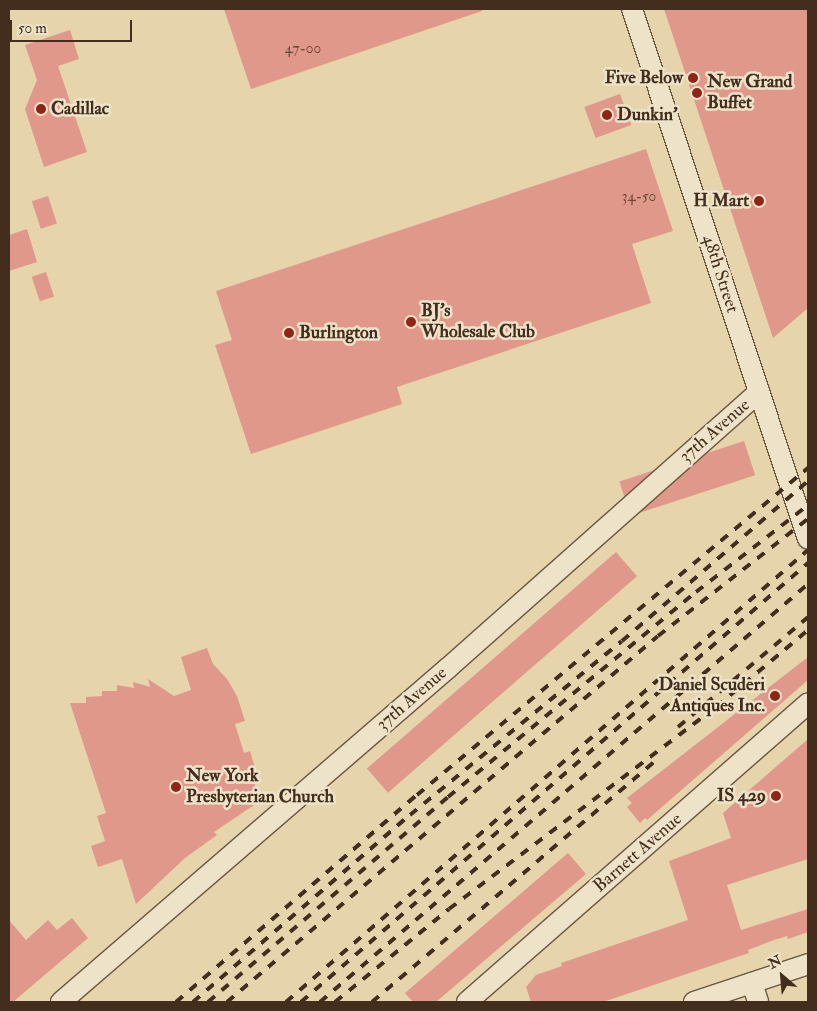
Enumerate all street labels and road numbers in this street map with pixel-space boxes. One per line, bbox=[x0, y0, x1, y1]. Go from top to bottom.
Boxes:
street label: 48th Street bbox=[697, 232, 743, 316]
street label: 37th Avenue bbox=[675, 395, 755, 467]
street label: 37th Avenue bbox=[372, 663, 452, 735]
street label: Barnett Avenue bbox=[589, 809, 687, 897]

